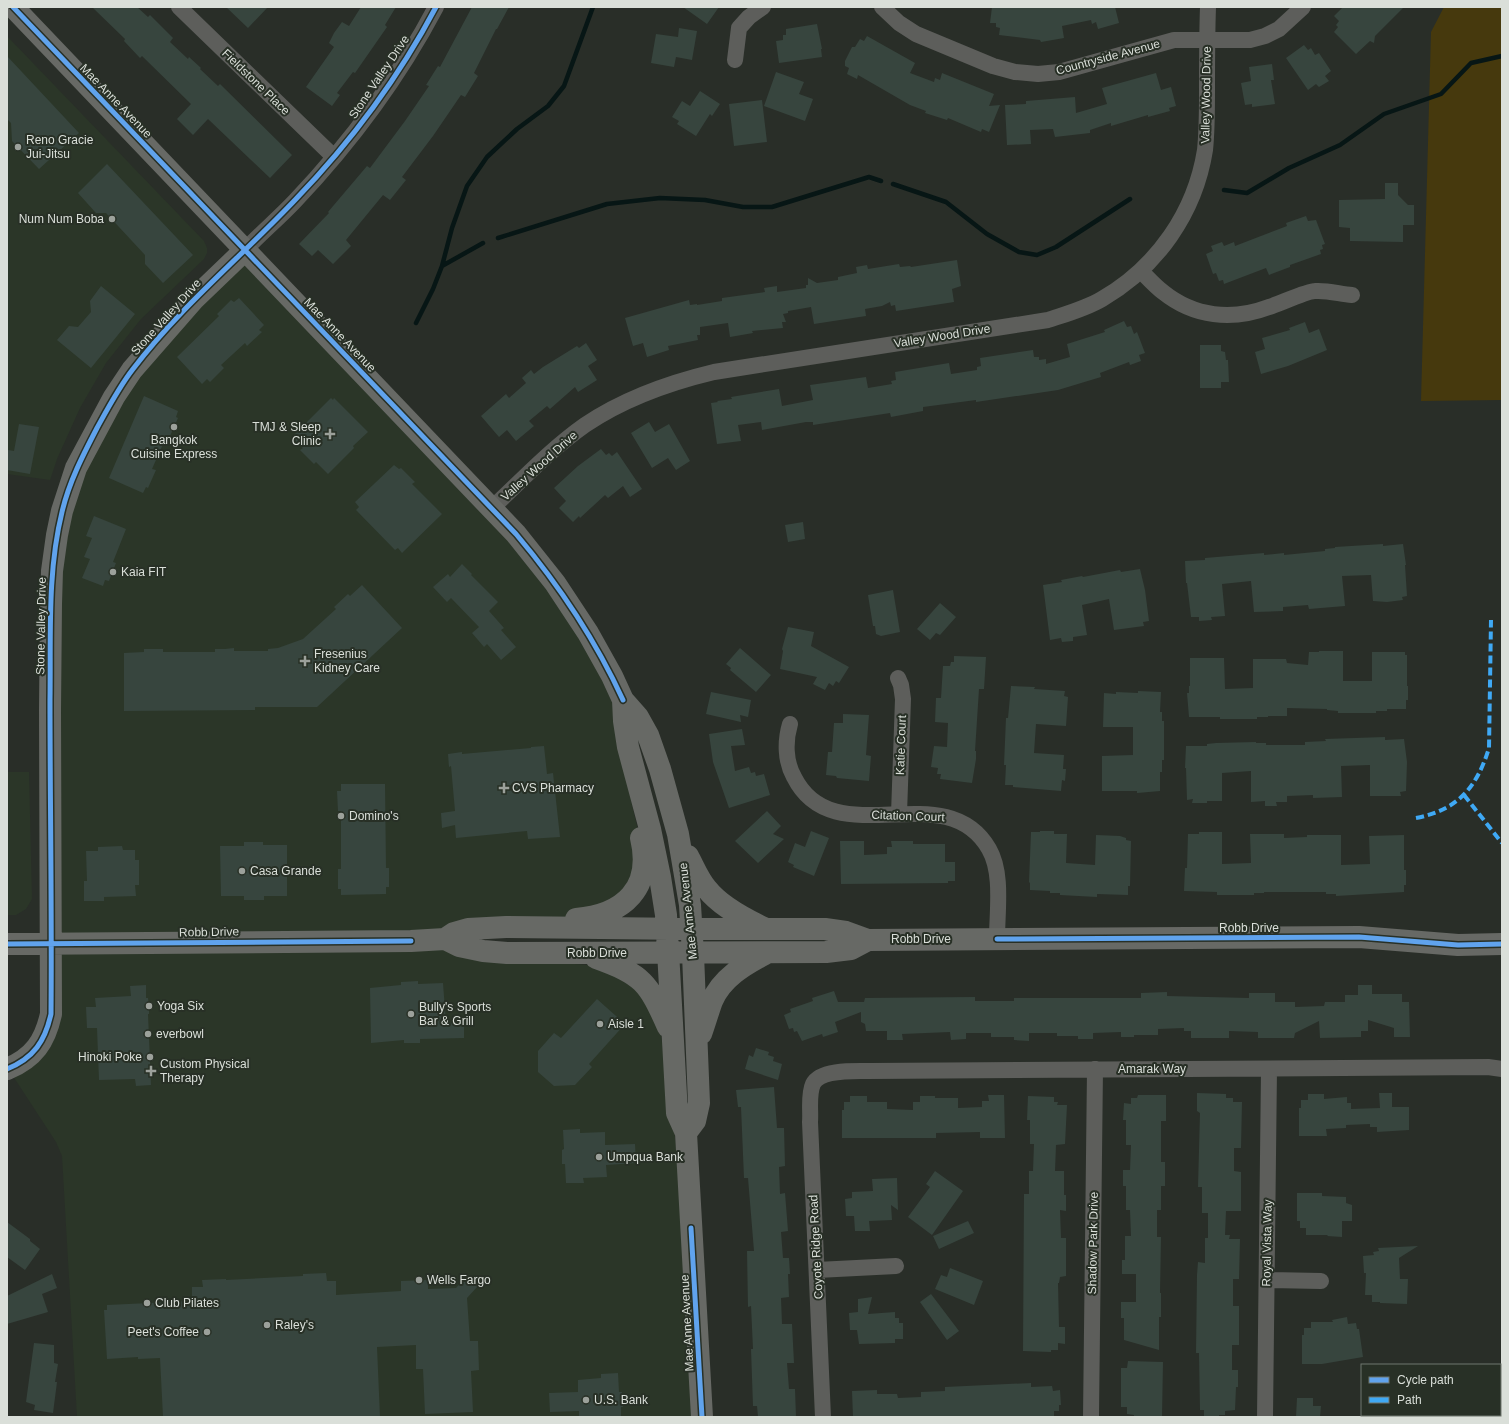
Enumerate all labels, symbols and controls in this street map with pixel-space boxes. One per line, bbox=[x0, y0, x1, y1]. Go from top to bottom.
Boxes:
street label: Stone Valley Drive bbox=[346, 32, 412, 121]
street label: Countryside Avenue bbox=[1054, 36, 1162, 78]
street label: Fieldstone Place bbox=[219, 46, 293, 118]
street label: Valley Wood Drive bbox=[1198, 46, 1214, 144]
street label: Mae Anne Avenue bbox=[77, 61, 155, 141]
place label: Reno Gracie Jui-Jitsu bbox=[26, 133, 94, 161]
marker: Reno Gracie Jui-Jitsu bbox=[13, 142, 23, 152]
place label: Num Num Boba bbox=[19, 212, 104, 226]
marker: Num Num Boba bbox=[107, 214, 117, 224]
street label: Stone Valley Drive bbox=[128, 276, 204, 358]
street label: Mae Anne Avenue bbox=[301, 295, 379, 375]
street label: Valley Wood Drive bbox=[893, 321, 992, 351]
place label: TMJ & Sleep Clinic bbox=[252, 420, 321, 448]
marker: Bangkok Cuisine Express bbox=[169, 422, 179, 432]
marker: TMJ & Sleep Clinic bbox=[324, 428, 336, 440]
street label: Valley Wood Drive bbox=[498, 428, 580, 504]
place label: Bangkok Cuisine Express bbox=[131, 433, 217, 461]
place label: Kaia FIT bbox=[121, 565, 167, 579]
marker: Kaia FIT bbox=[108, 567, 118, 577]
street label: Stone Valley Drive bbox=[33, 577, 49, 675]
place label: Fresenius Kidney Care bbox=[314, 647, 380, 675]
marker: Fresenius Kidney Care bbox=[299, 655, 311, 667]
street label: Katie Court bbox=[893, 714, 909, 775]
place label: CVS Pharmacy bbox=[512, 781, 594, 795]
marker: CVS Pharmacy bbox=[499, 783, 509, 793]
street label: Citation Court bbox=[871, 808, 946, 824]
place label: Domino's bbox=[349, 809, 399, 823]
marker: Domino's bbox=[336, 811, 346, 821]
street label: Mae Anne Avenue bbox=[676, 862, 700, 960]
place label: Casa Grande bbox=[250, 864, 322, 878]
marker: Casa Grande bbox=[237, 866, 247, 876]
street label: Robb Drive bbox=[1219, 921, 1279, 935]
street label: Robb Drive bbox=[179, 924, 239, 940]
street label: Robb Drive bbox=[891, 932, 951, 946]
street label: Robb Drive bbox=[567, 946, 627, 960]
place label: Yoga Six bbox=[157, 999, 204, 1013]
place label: Bully's Sports Bar & Grill bbox=[419, 1000, 491, 1028]
marker: Yoga Six bbox=[144, 1001, 154, 1011]
marker: Bully's Sports Bar & Grill bbox=[406, 1009, 416, 1019]
place label: Aisle 1 bbox=[608, 1017, 644, 1031]
marker: Aisle 1 bbox=[595, 1019, 605, 1029]
place label: everbowl bbox=[156, 1027, 204, 1041]
marker: everbowl bbox=[143, 1029, 153, 1039]
place label: Hinoki Poke bbox=[78, 1050, 142, 1064]
marker: Hinoki Poke bbox=[145, 1052, 155, 1062]
place label: Custom Physical Therapy bbox=[160, 1057, 249, 1085]
street label: Amarak Way bbox=[1118, 1062, 1186, 1076]
marker: Custom Physical Therapy bbox=[145, 1065, 157, 1077]
place label: Umpqua Bank bbox=[607, 1150, 684, 1164]
marker: Umpqua Bank bbox=[594, 1152, 604, 1162]
street label: Shadow Park Drive bbox=[1085, 1191, 1101, 1294]
street label: Coyote Ridge Road bbox=[806, 1194, 826, 1300]
street label: Royal Vista Way bbox=[1259, 1199, 1275, 1287]
place label: Wells Fargo bbox=[427, 1273, 491, 1287]
street label: Mae Anne Avenue bbox=[677, 1274, 697, 1372]
marker: Wells Fargo bbox=[414, 1275, 424, 1285]
place label: Club Pilates bbox=[155, 1296, 219, 1310]
marker: Club Pilates bbox=[142, 1298, 152, 1308]
place label: Raley's bbox=[275, 1318, 314, 1332]
marker: Raley's bbox=[262, 1320, 272, 1330]
place label: Peet's Coffee bbox=[128, 1325, 199, 1339]
marker: Peet's Coffee bbox=[202, 1327, 212, 1337]
legend bbox=[1361, 1364, 1501, 1416]
text: Cycle path bbox=[1397, 1373, 1454, 1387]
place label: U.S. Bank bbox=[594, 1393, 649, 1407]
text: Path bbox=[1397, 1393, 1422, 1407]
marker: U.S. Bank bbox=[581, 1395, 591, 1405]

